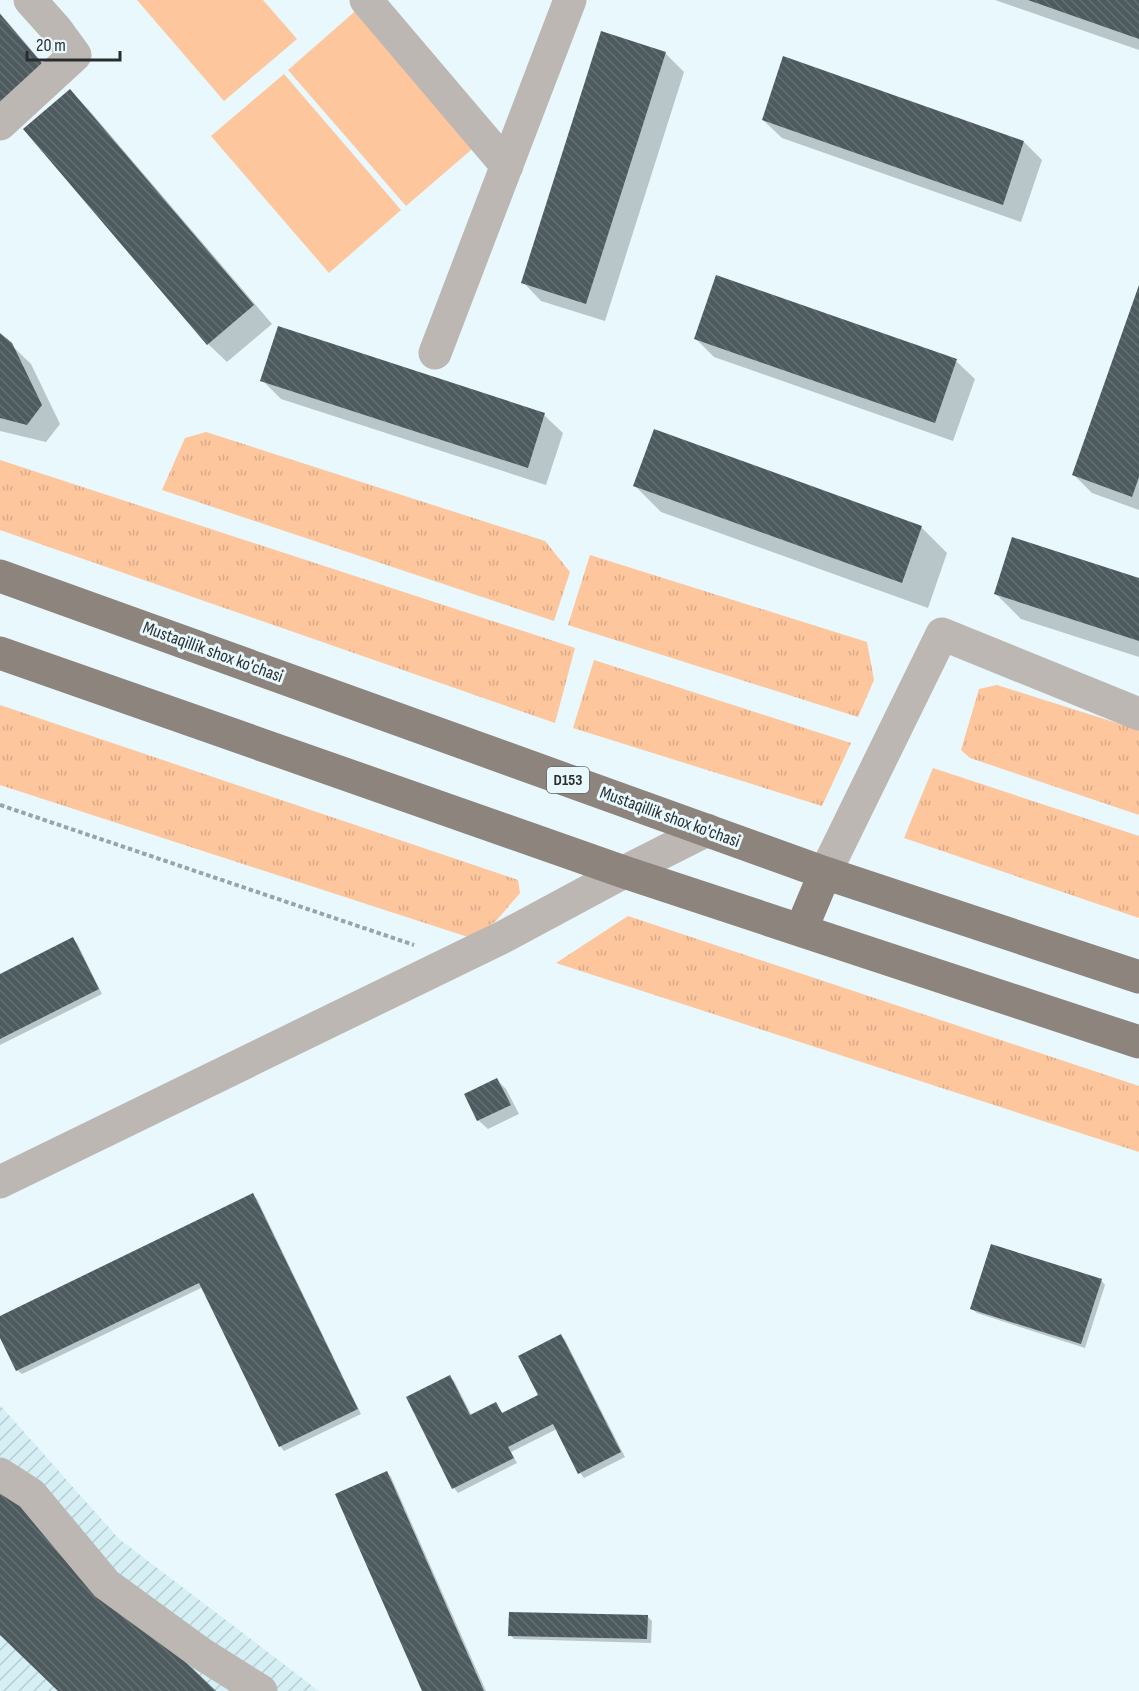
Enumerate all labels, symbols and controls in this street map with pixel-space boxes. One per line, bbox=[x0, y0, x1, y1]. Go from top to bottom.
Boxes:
scale bar bbox=[27, 24, 120, 62]
text: 20 m bbox=[36, 35, 66, 56]
street label: Mustaqillik shox ko'chasi bbox=[140, 617, 286, 687]
road number: D153 bbox=[547, 767, 589, 793]
street label: Mustaqillik shox ko'chasi bbox=[597, 782, 743, 852]

